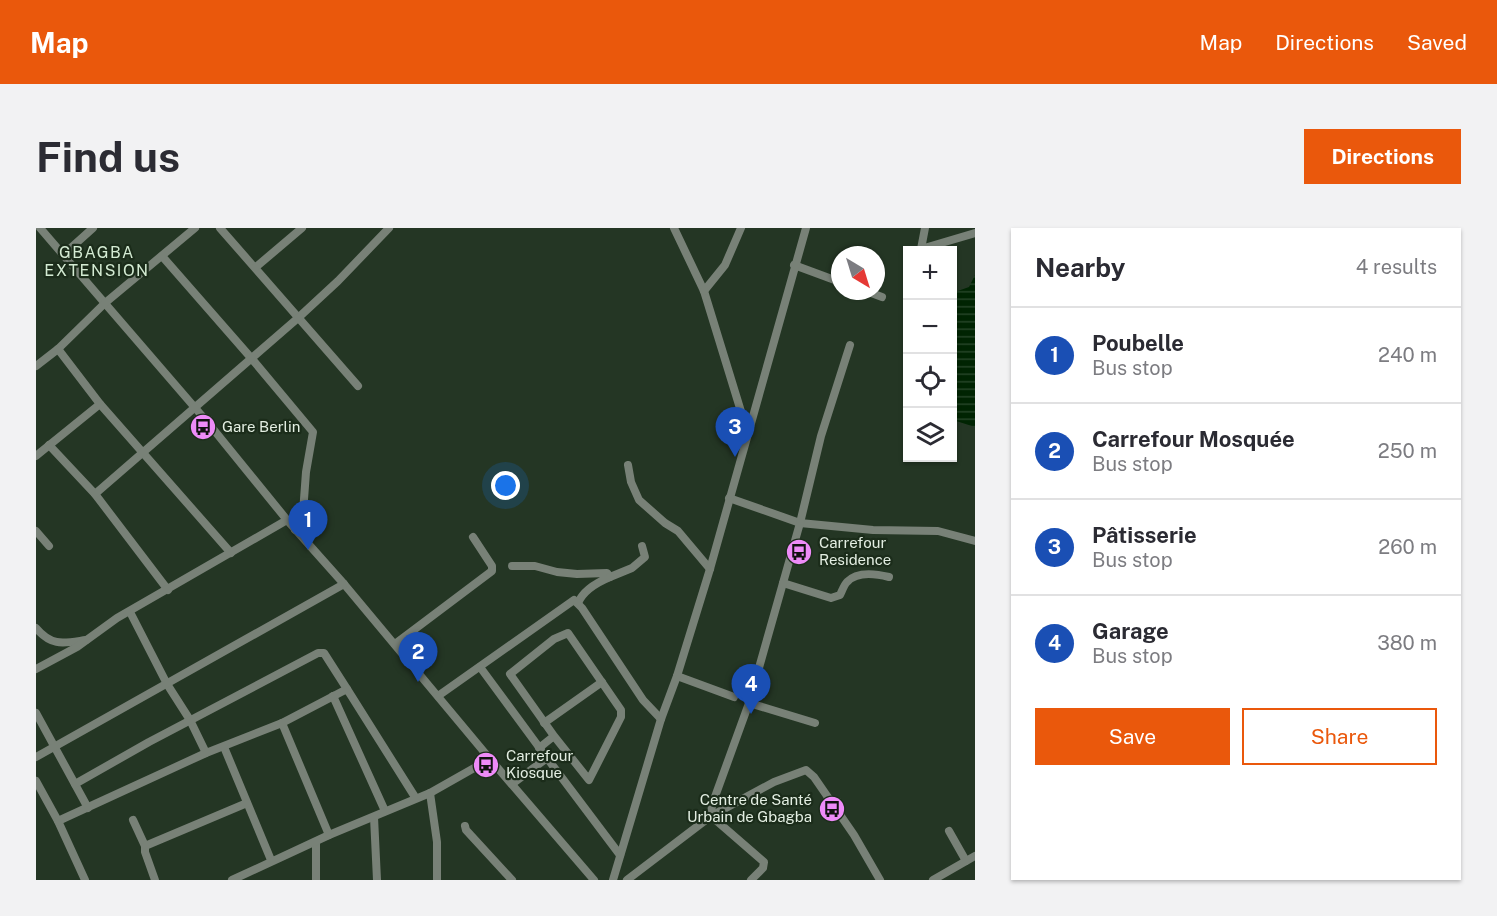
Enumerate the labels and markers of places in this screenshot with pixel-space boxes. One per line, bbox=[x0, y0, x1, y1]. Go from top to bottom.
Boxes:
pin: 3 bbox=[716, 408, 754, 457]
bus stop icon: Gare Berlin bbox=[188, 412, 218, 442]
place label: Gare Berlin bbox=[222, 418, 300, 435]
pin: 1 bbox=[288, 500, 328, 550]
place label: Carrefour Residence bbox=[819, 534, 891, 568]
bus stop icon: Carrefour Residence bbox=[784, 537, 814, 567]
pin: 2 bbox=[398, 632, 437, 682]
pin: 4 bbox=[732, 664, 770, 714]
place label: Carrefour Kiosque bbox=[506, 747, 573, 781]
bus stop icon: Carrefour Kiosque bbox=[471, 750, 501, 780]
place label: Centre de Santé Urbain de Gbagba bbox=[687, 791, 812, 825]
bus stop icon: Centre de Santé Urbain de Gbagba bbox=[817, 794, 847, 824]

